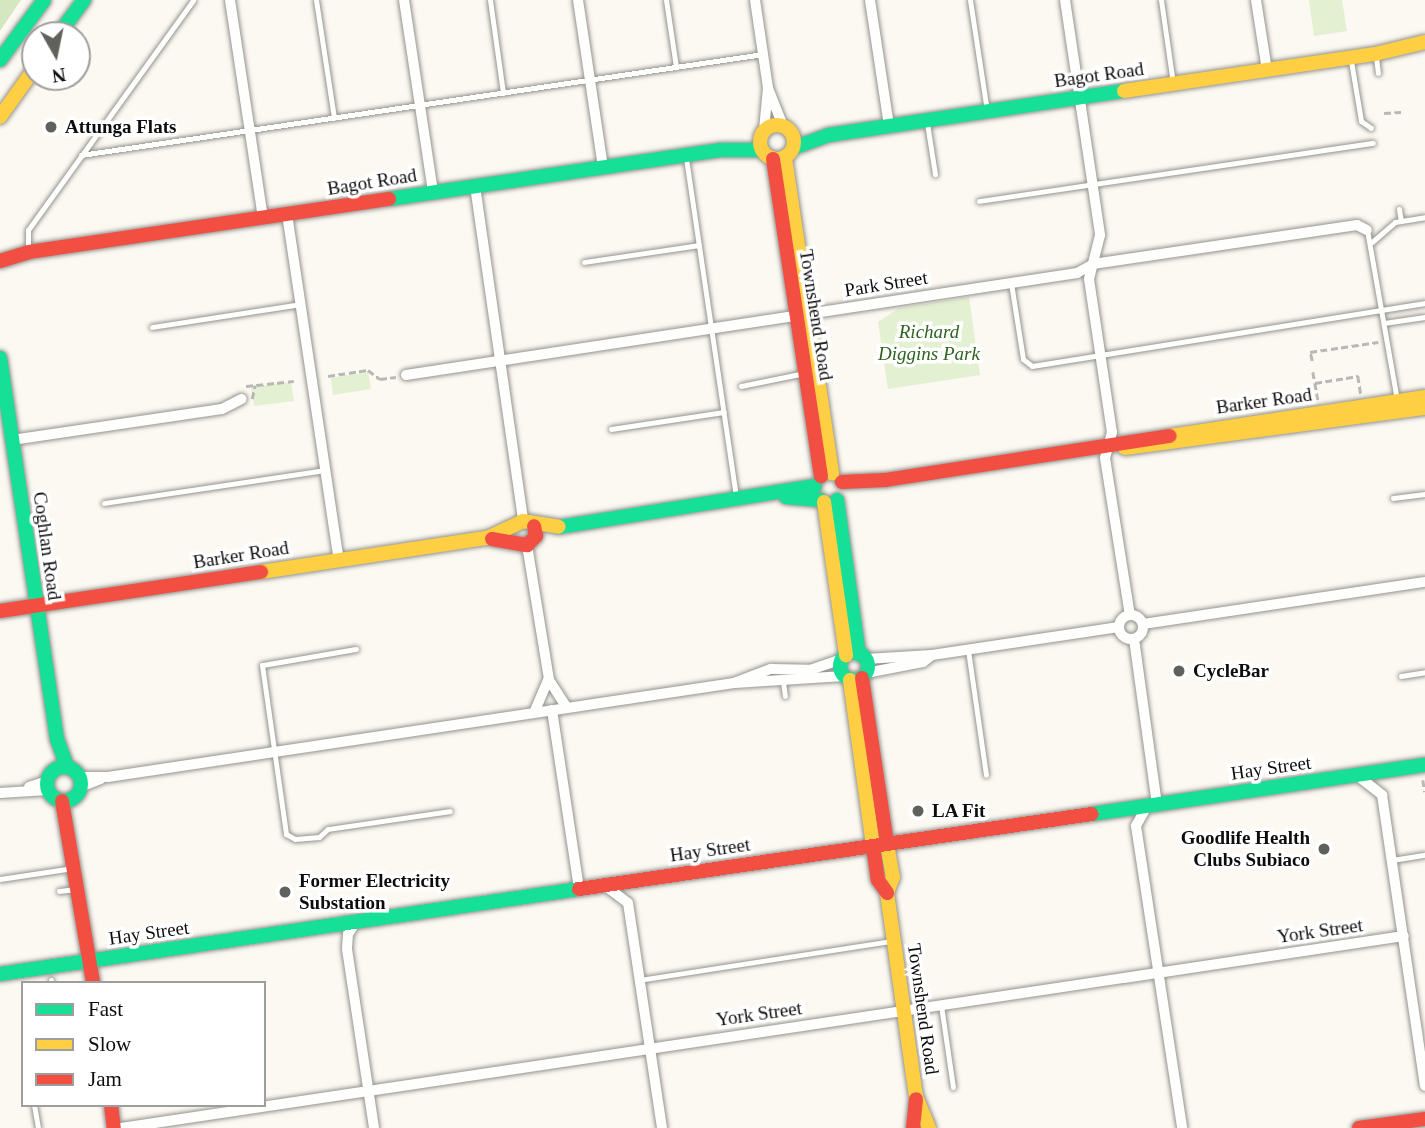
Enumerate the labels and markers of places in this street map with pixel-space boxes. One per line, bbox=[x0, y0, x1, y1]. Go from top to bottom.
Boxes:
place label: Attunga Flats bbox=[65, 116, 176, 138]
marker: Attunga Flats bbox=[43, 119, 59, 135]
place label: CycleBar bbox=[1193, 660, 1269, 682]
marker: CycleBar bbox=[1171, 663, 1187, 679]
place label: LA Fit bbox=[932, 800, 986, 822]
marker: LA Fit bbox=[910, 803, 926, 819]
place label: Goodlife Health Clubs Subiaco bbox=[1181, 827, 1310, 871]
marker: Goodlife Health Clubs Subiaco bbox=[1316, 841, 1332, 857]
place label: Former Electricity Substation bbox=[299, 870, 450, 914]
marker: Former Electricity Substation bbox=[277, 884, 293, 900]

